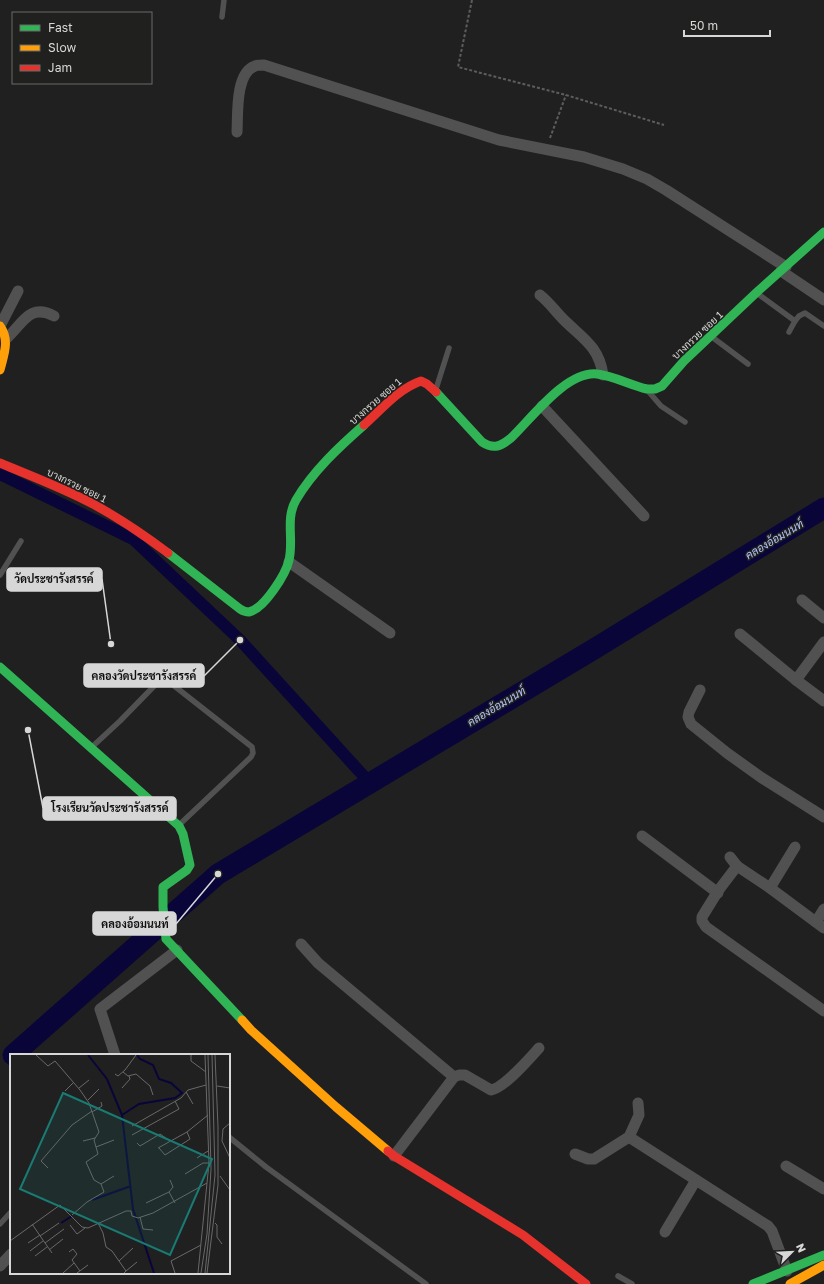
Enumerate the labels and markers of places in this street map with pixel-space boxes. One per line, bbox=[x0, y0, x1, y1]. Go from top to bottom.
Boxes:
callout: วัดประชารังสรรค์ bbox=[7, 568, 102, 591]
callout: คลองวัดประชารังสรรค์ bbox=[84, 664, 204, 687]
callout: โรงเรียนวัดประชารังสรรค์ bbox=[43, 797, 176, 820]
callout: คลองอ้อมนนท์ bbox=[93, 912, 176, 935]

